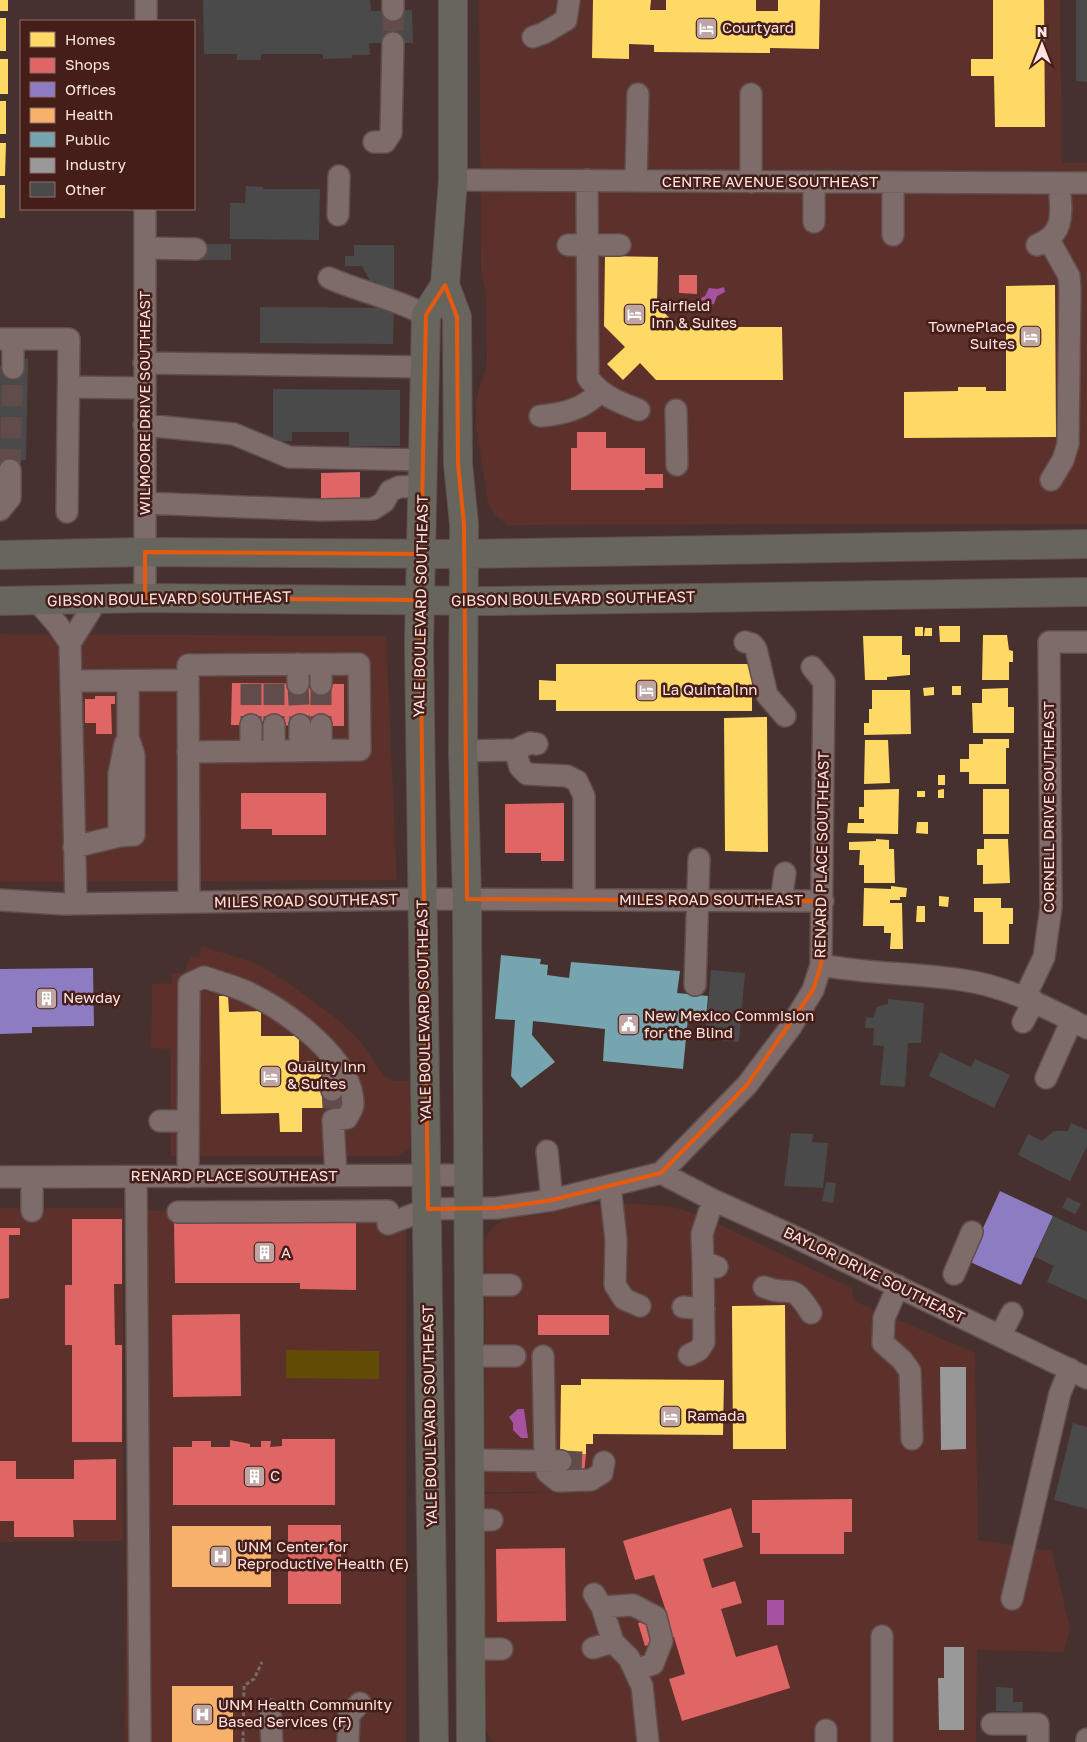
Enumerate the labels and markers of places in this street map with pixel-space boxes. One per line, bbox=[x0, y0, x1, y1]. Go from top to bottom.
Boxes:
hotel icon: Courtyard bbox=[694, 16, 718, 40]
place label: Courtyard bbox=[722, 18, 794, 36]
place label: Fairfield Inn & Suites bbox=[651, 296, 737, 331]
hotel icon: Fairfield Inn & Suites bbox=[623, 303, 647, 327]
place label: TownePlace Suites bbox=[928, 317, 1015, 352]
hotel icon: TownePlace Suites bbox=[1019, 324, 1043, 348]
hotel icon: La Quinta Inn bbox=[634, 678, 658, 702]
place label: La Quinta Inn bbox=[662, 680, 758, 698]
building icon: Newday bbox=[35, 986, 59, 1010]
place label: Newday bbox=[63, 988, 121, 1006]
place label: New Mexico Commision for the Blind bbox=[644, 1006, 814, 1041]
public building icon: New Mexico Commision for the Blind bbox=[616, 1013, 640, 1037]
place label: Quality Inn & Suites bbox=[287, 1057, 366, 1092]
hotel icon: Quality Inn & Suites bbox=[259, 1064, 283, 1088]
building icon: A bbox=[253, 1241, 277, 1265]
place label: A bbox=[281, 1243, 291, 1261]
hotel icon: Ramada bbox=[659, 1404, 683, 1428]
place label: Ramada bbox=[687, 1406, 745, 1424]
building icon: C bbox=[242, 1464, 266, 1488]
place label: C bbox=[270, 1466, 280, 1484]
place label: UNM Center for Reproductive Health (E) bbox=[237, 1537, 409, 1572]
hospital icon: UNM Center for Reproductive Health (E) bbox=[209, 1544, 233, 1568]
place label: UNM Health Community Based Services (F) bbox=[218, 1695, 392, 1730]
hospital icon: UNM Health Community Based Services (F) bbox=[190, 1702, 214, 1726]

